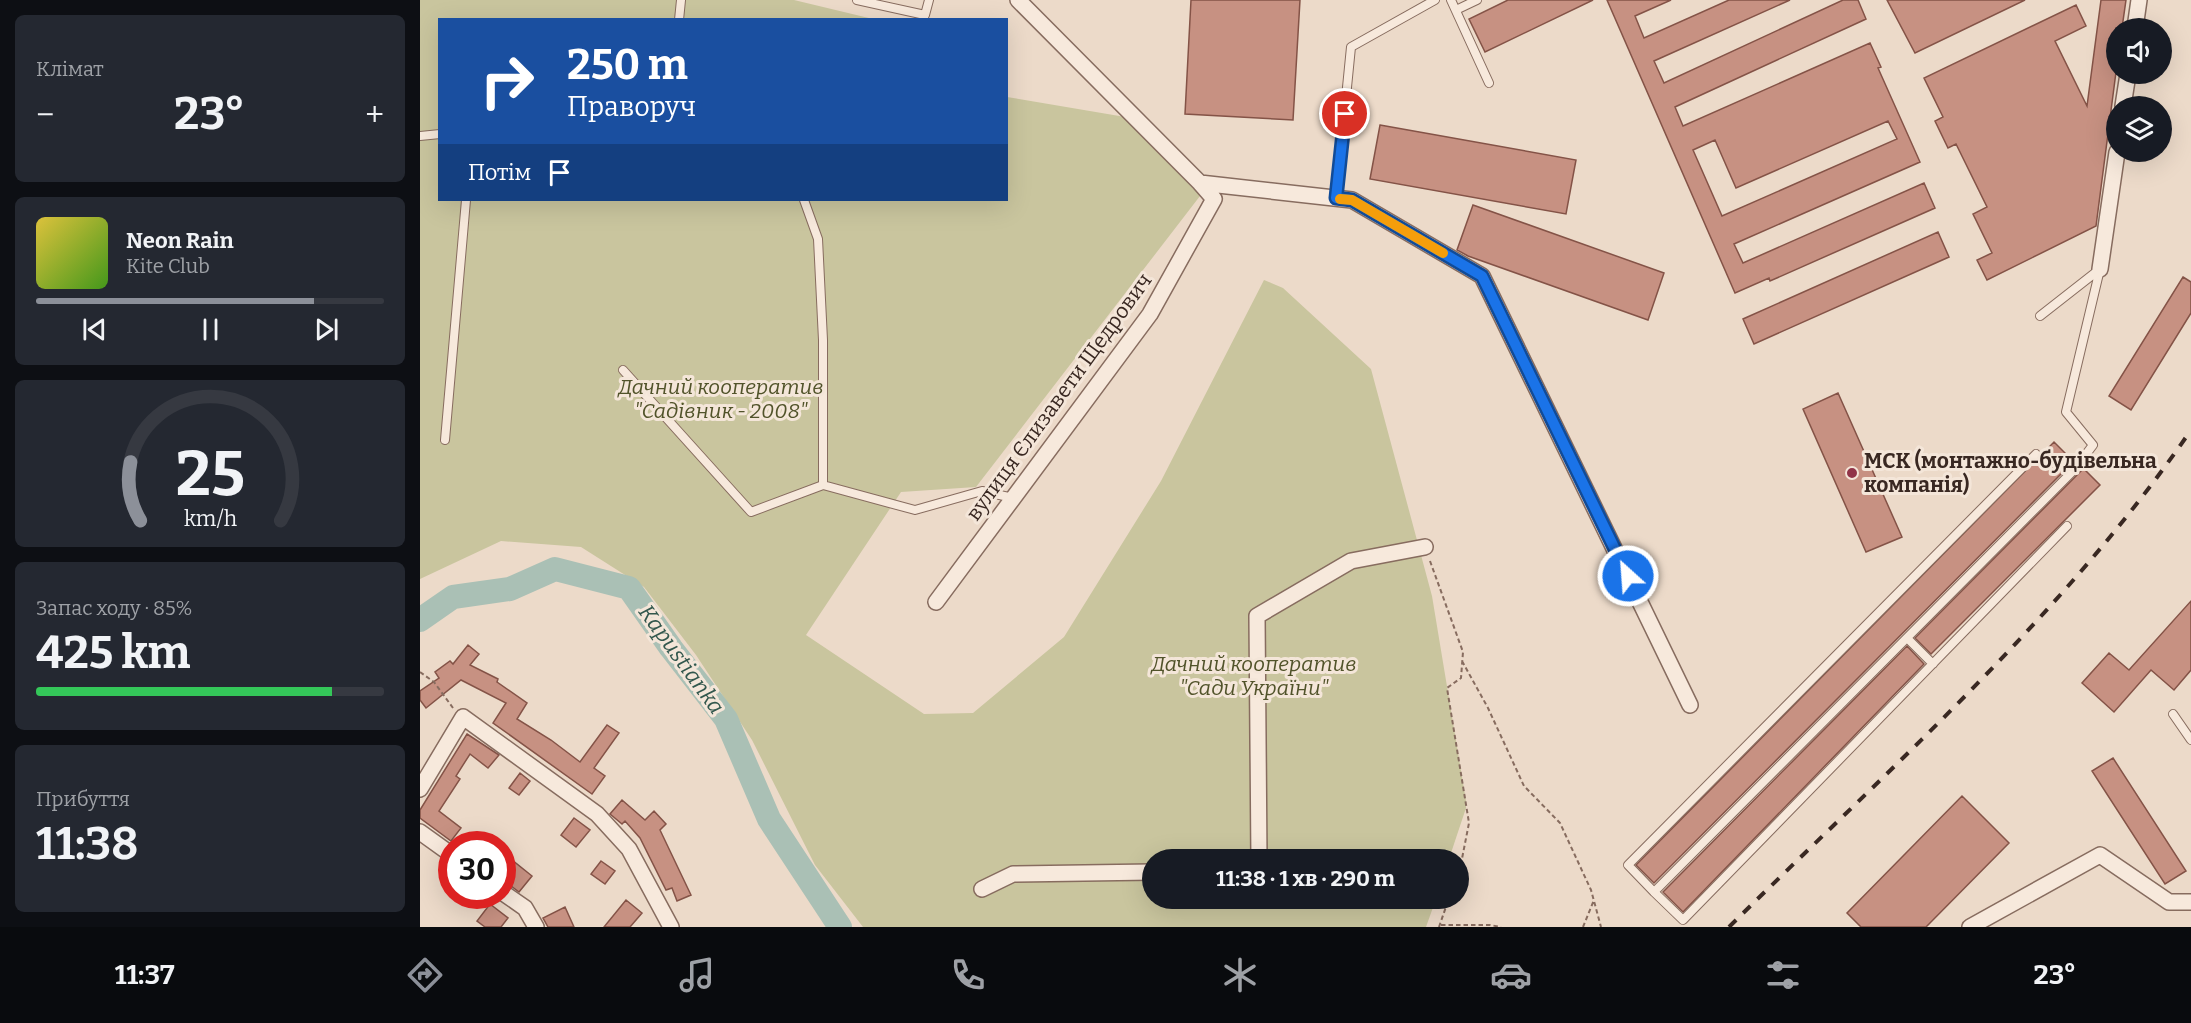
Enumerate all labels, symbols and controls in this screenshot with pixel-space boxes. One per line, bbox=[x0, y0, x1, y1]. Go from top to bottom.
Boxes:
map controls bbox=[2106, 18, 2172, 162]
button: sound bbox=[2106, 18, 2172, 84]
text: 250 m bbox=[567, 40, 688, 90]
icon: right bbox=[468, 42, 546, 120]
text: Клімат bbox=[36, 57, 104, 81]
text: 23° bbox=[174, 87, 245, 141]
pin bbox=[1319, 88, 1370, 139]
text: Праворуч bbox=[567, 91, 696, 123]
text: − bbox=[36, 95, 54, 135]
text: + bbox=[365, 95, 384, 135]
button: layers bbox=[2106, 96, 2172, 162]
icon: arrive bbox=[1328, 97, 1361, 130]
icon: arrive bbox=[543, 156, 576, 189]
text: Потім bbox=[468, 159, 531, 186]
text: Neon Rain bbox=[126, 227, 234, 254]
text: Kite Club bbox=[126, 254, 210, 278]
street label: вулиця Єлизавети Щедрович bbox=[960, 268, 1158, 526]
icon: previous bbox=[78, 313, 111, 346]
icon: pause bbox=[194, 313, 227, 346]
icon: next bbox=[310, 313, 343, 346]
park label: Дачний кооператив "Садівник - 2008" bbox=[616, 374, 824, 424]
text: 25 bbox=[175, 437, 245, 512]
place label: МСК (монтажно-будівельна компанія) bbox=[1864, 448, 2157, 498]
marker: МСК (монтажно-будівельна компанія) bbox=[1845, 466, 1859, 480]
text: km/h bbox=[183, 506, 237, 532]
position arrow bbox=[1596, 544, 1660, 608]
text: Запас ходу · 85% bbox=[36, 596, 193, 620]
water label: Kapustianka bbox=[633, 599, 730, 719]
text: 425 km bbox=[36, 626, 191, 680]
park label: Дачний кооператив "Сади України" bbox=[1149, 651, 1357, 701]
text: Прибуття bbox=[36, 787, 130, 811]
text: 11:38 bbox=[36, 817, 138, 871]
speed limit sign: 30 bbox=[438, 831, 516, 909]
text: 11:38 · 1 хв · 290 m bbox=[1216, 865, 1395, 892]
icon: directions bbox=[404, 954, 446, 996]
icon: music bbox=[676, 954, 718, 996]
icon: phone bbox=[947, 954, 989, 996]
icon: climate bbox=[1219, 954, 1261, 996]
icon: car bbox=[1490, 954, 1532, 996]
icon: filters bbox=[1762, 954, 1804, 996]
text: 11:37 bbox=[115, 959, 174, 991]
text: 23° bbox=[2034, 959, 2076, 991]

